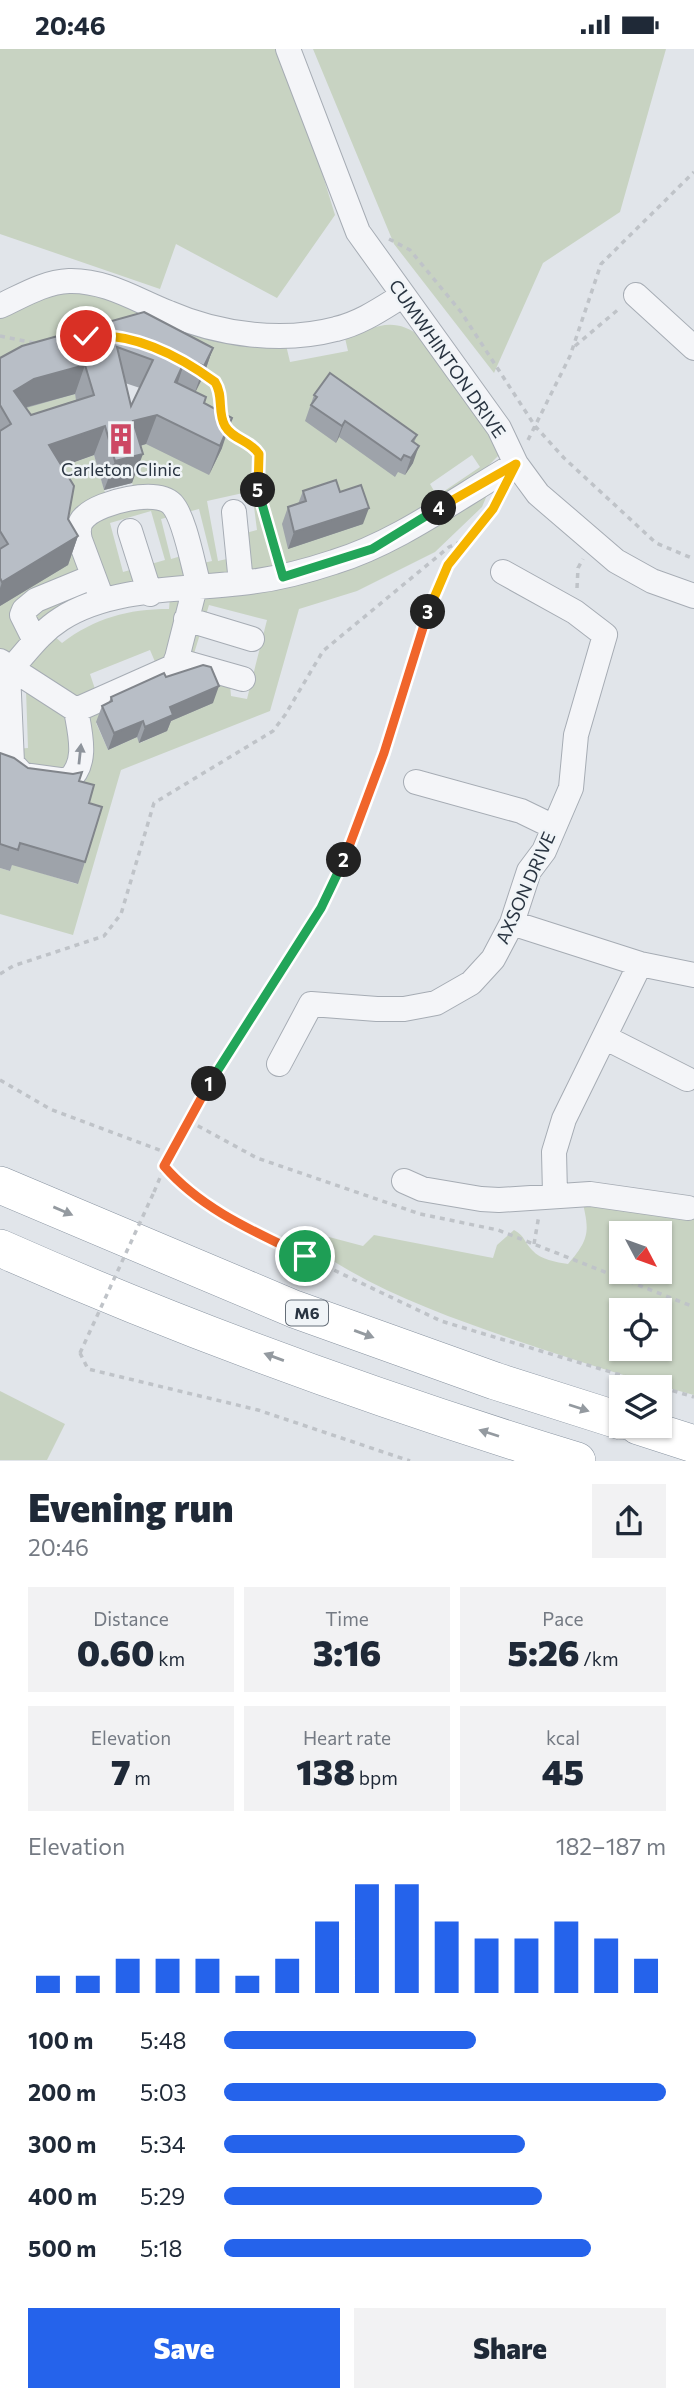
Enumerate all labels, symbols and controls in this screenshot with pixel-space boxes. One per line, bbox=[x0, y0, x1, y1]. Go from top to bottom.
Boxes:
text: 20:46 bbox=[35, 9, 106, 40]
street label: CUMWHINTON DRIVE bbox=[385, 275, 511, 442]
pin bbox=[56, 306, 116, 366]
icon: check bbox=[67, 317, 105, 355]
building icon: Carleton Clinic bbox=[104, 422, 138, 456]
place label: Carleton Clinic bbox=[61, 458, 181, 480]
pin: 5 bbox=[240, 473, 276, 507]
text: 5 bbox=[252, 478, 263, 501]
pin: 4 bbox=[422, 491, 457, 525]
text: 4 bbox=[433, 496, 444, 519]
pin: 3 bbox=[410, 595, 446, 629]
text: 3 bbox=[422, 600, 433, 623]
one-way arrow bbox=[75, 743, 86, 765]
street label: AXSON DRIVE bbox=[491, 828, 560, 947]
pin: 2 bbox=[326, 843, 362, 877]
text: 2 bbox=[338, 848, 349, 871]
pin: 1 bbox=[192, 1067, 227, 1101]
text: 1 bbox=[204, 1072, 213, 1095]
one-way arrow bbox=[53, 1205, 73, 1217]
north arrow bbox=[609, 1221, 672, 1285]
map controls bbox=[609, 1221, 672, 1438]
pin bbox=[275, 1226, 335, 1286]
icon: arrive bbox=[286, 1237, 324, 1275]
button: locate bbox=[609, 1298, 672, 1361]
road number: M6 bbox=[286, 1301, 328, 1325]
one-way arrow bbox=[354, 1329, 375, 1340]
one-way arrow bbox=[264, 1351, 285, 1362]
button: layers bbox=[609, 1375, 672, 1438]
one-way arrow bbox=[569, 1403, 590, 1413]
one-way arrow bbox=[478, 1428, 499, 1438]
text: Evening run bbox=[28, 1483, 234, 1530]
button: share bbox=[592, 1484, 666, 1558]
text: 20:46 bbox=[28, 1533, 89, 1561]
text: Distance bbox=[93, 1607, 169, 1630]
text: Time bbox=[325, 1607, 369, 1630]
text: Pace bbox=[542, 1607, 584, 1630]
text: 0.60 bbox=[77, 1630, 155, 1673]
text: 3:16 bbox=[313, 1630, 381, 1673]
text: 5:26 bbox=[507, 1630, 580, 1673]
text: km bbox=[155, 1647, 185, 1670]
text: /km bbox=[580, 1647, 619, 1670]
text: Elevation bbox=[91, 1726, 171, 1749]
text: Heart rate bbox=[303, 1726, 391, 1749]
text: kcal bbox=[546, 1726, 580, 1749]
text: 7 bbox=[111, 1749, 131, 1792]
text: 138 bbox=[296, 1749, 355, 1792]
text: 45 bbox=[542, 1749, 584, 1792]
text: m bbox=[131, 1766, 151, 1789]
text: bpm bbox=[355, 1766, 398, 1789]
text: Elevation bbox=[28, 1832, 125, 1860]
text: 182–187 m bbox=[556, 1832, 666, 1860]
text: 100 m bbox=[28, 2026, 93, 2054]
text: 5:48 bbox=[140, 2026, 186, 2054]
text: 200 m bbox=[28, 2078, 96, 2106]
text: 5:03 bbox=[140, 2078, 187, 2106]
text: 300 m bbox=[28, 2130, 96, 2158]
text: 5:34 bbox=[140, 2130, 186, 2158]
text: 400 m bbox=[28, 2182, 97, 2210]
text: 5:29 bbox=[140, 2182, 185, 2210]
text: 500 m bbox=[28, 2234, 96, 2262]
text: 5:18 bbox=[140, 2234, 182, 2262]
button: Save bbox=[28, 2308, 340, 2388]
button: Share bbox=[354, 2308, 666, 2388]

